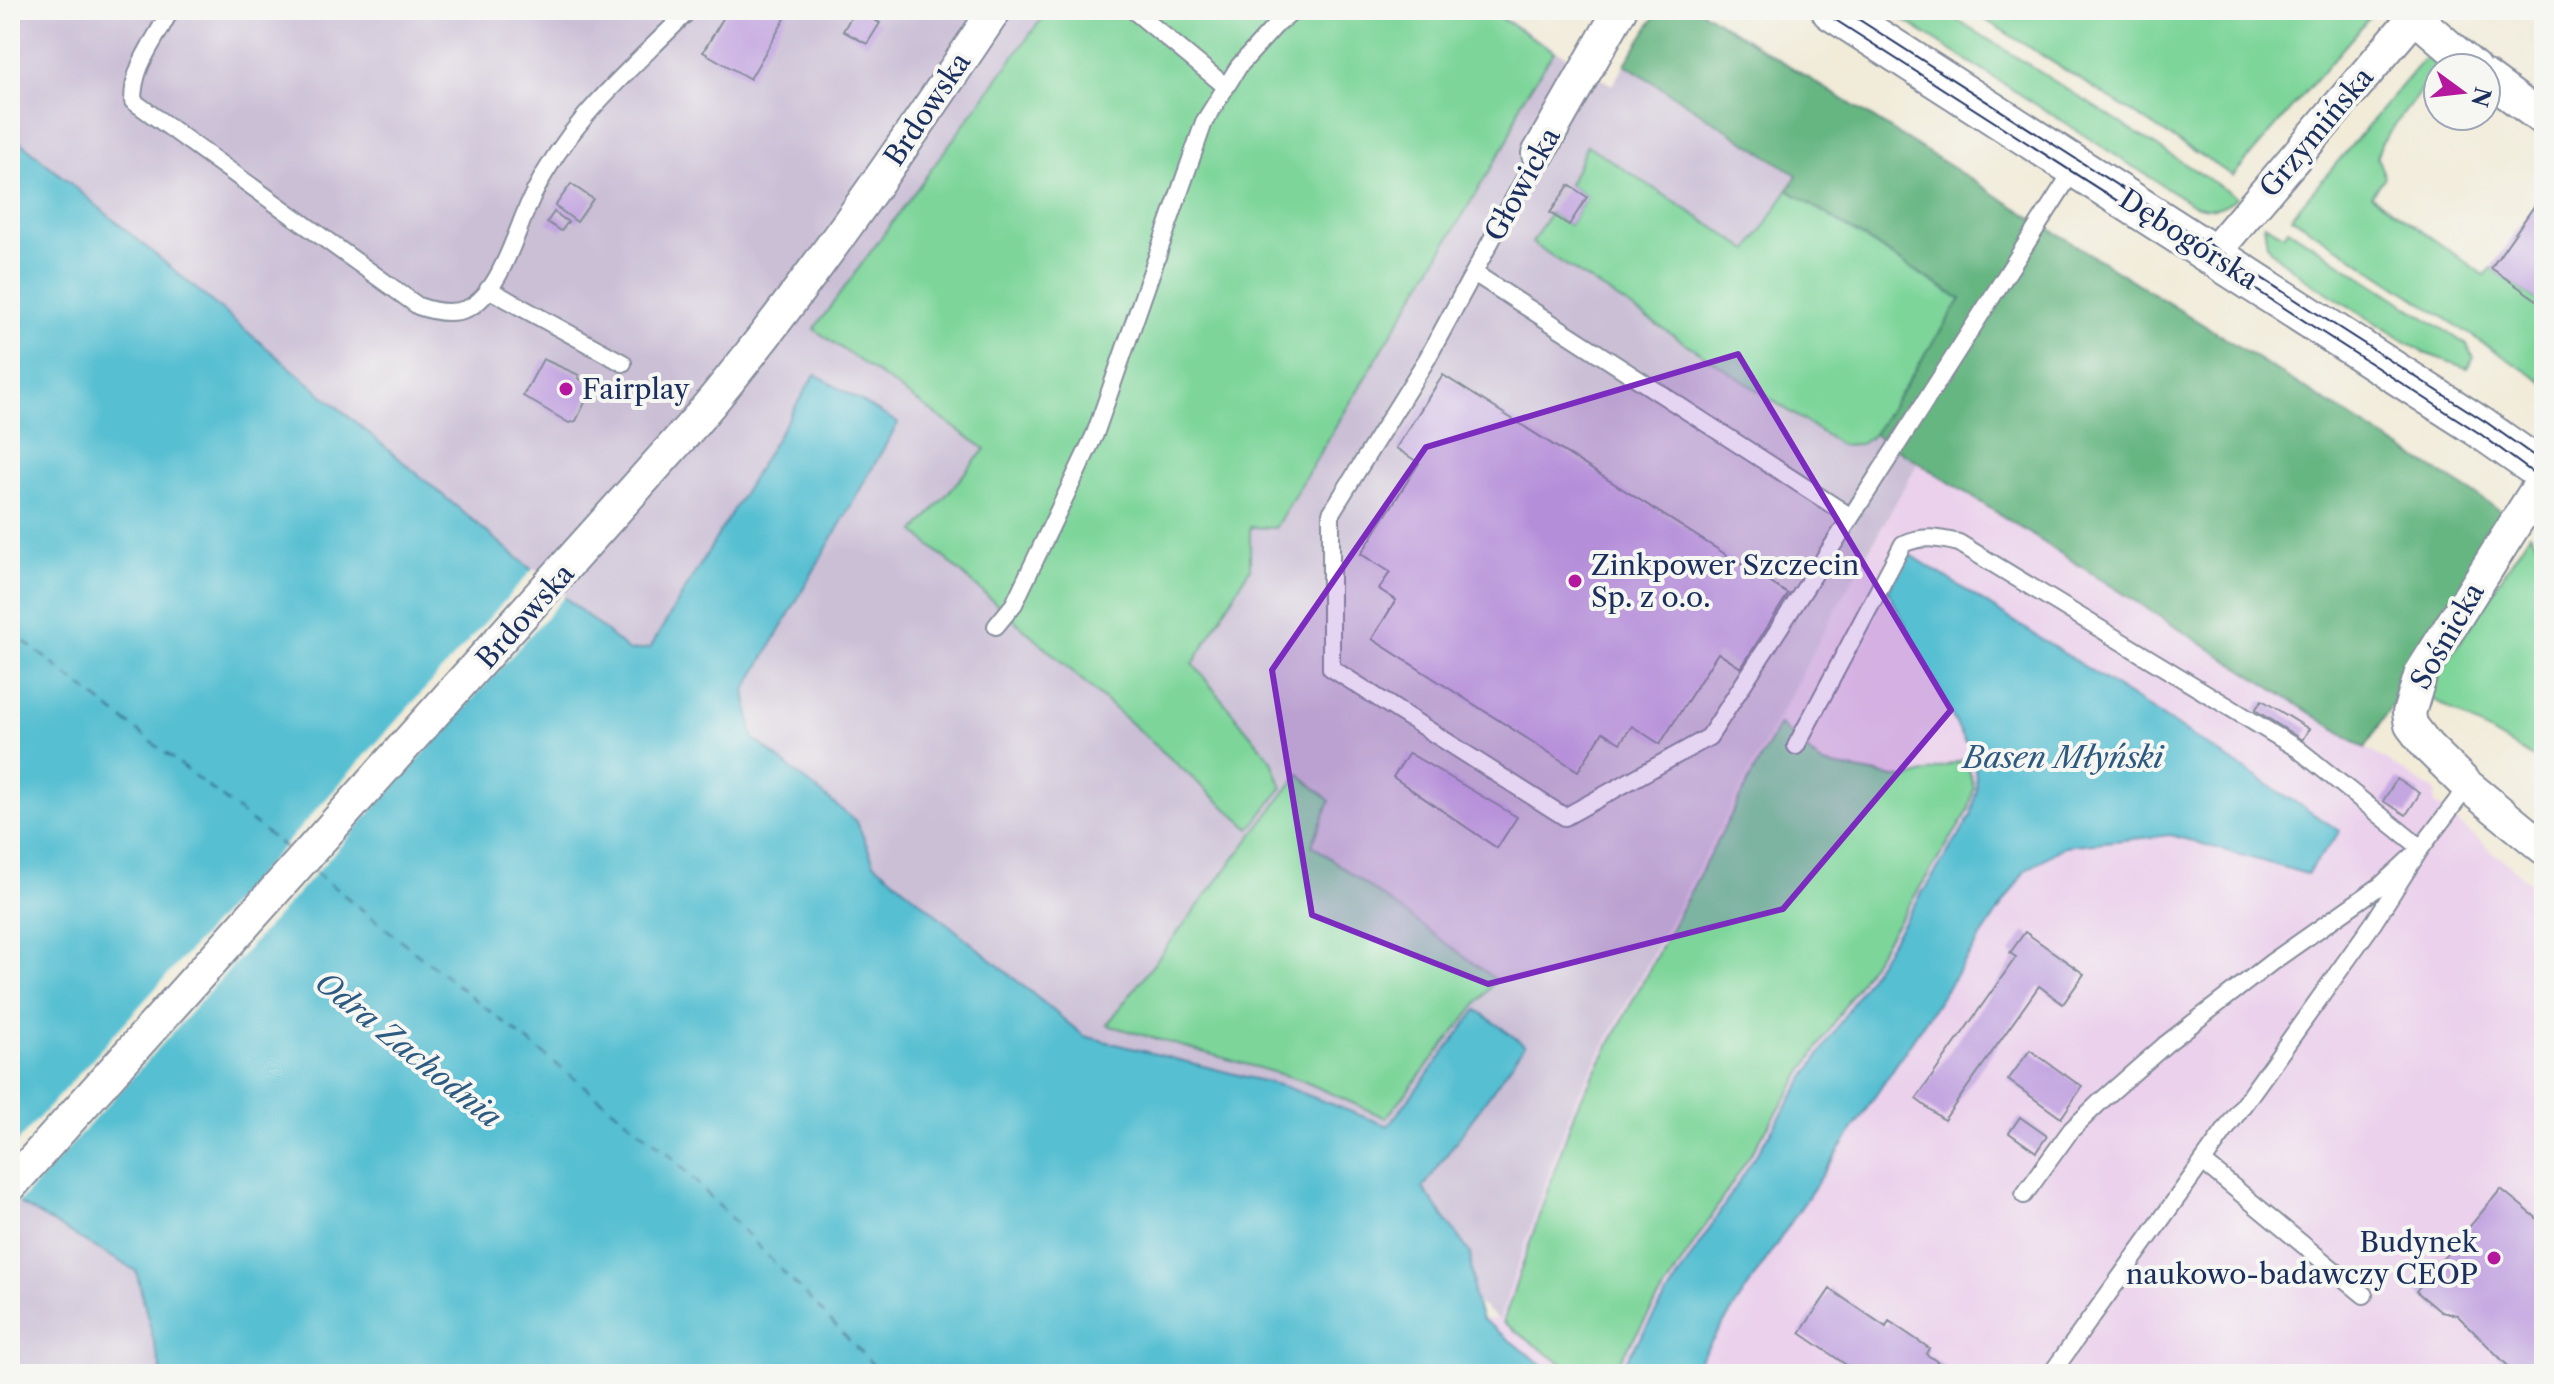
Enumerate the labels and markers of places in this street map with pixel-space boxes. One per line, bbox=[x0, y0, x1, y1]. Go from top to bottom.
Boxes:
place label: Fairplay bbox=[582, 372, 690, 406]
marker: Fairplay bbox=[557, 380, 575, 398]
place label: Zinkpower Szczecin Sp. z o.o. bbox=[1591, 548, 1859, 614]
marker: Zinkpower Szczecin Sp. z o.o. bbox=[1566, 572, 1584, 590]
place label: Budynek naukowo-badawczy CEOP bbox=[2126, 1225, 2480, 1291]
marker: Budynek naukowo-badawczy CEOP bbox=[2485, 1249, 2503, 1267]

